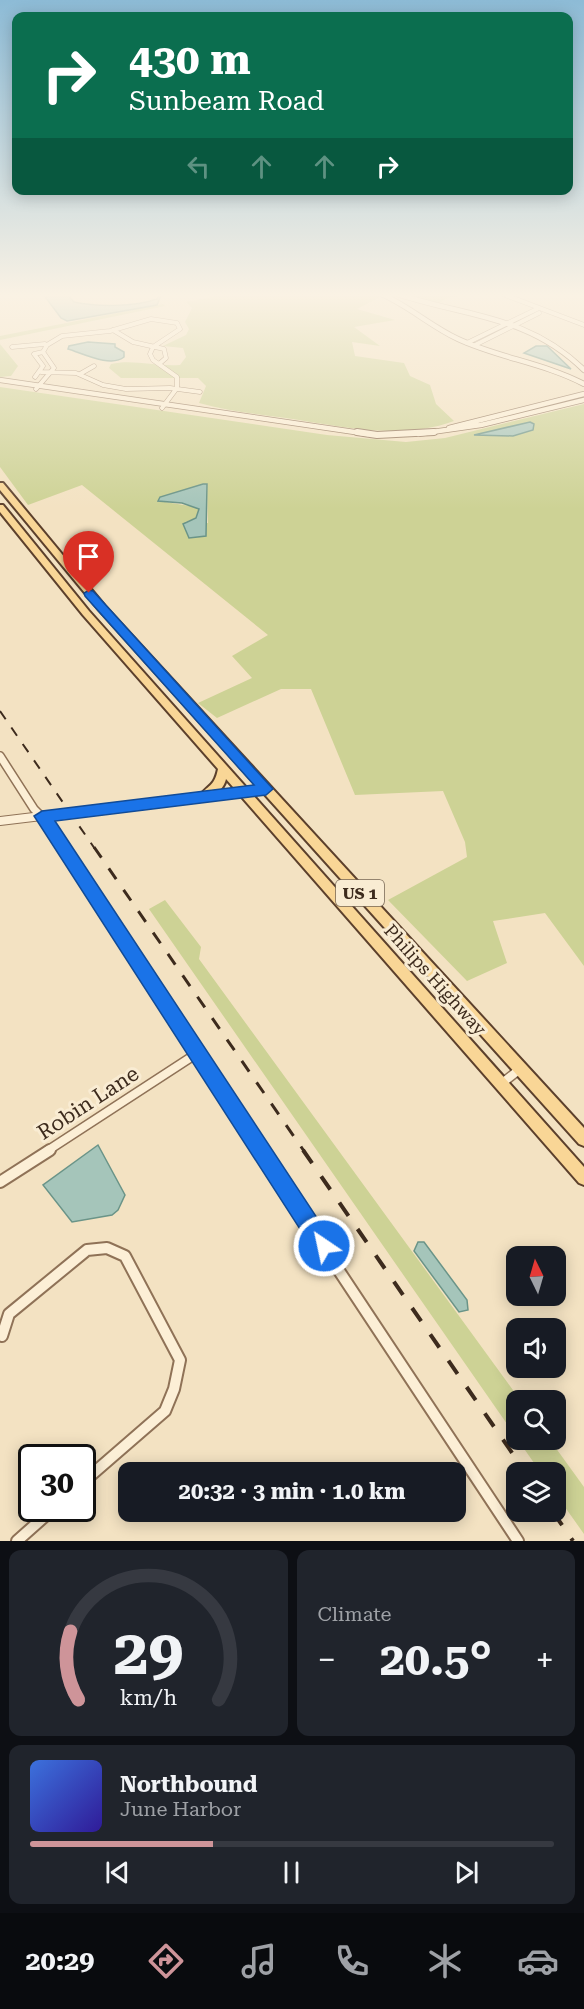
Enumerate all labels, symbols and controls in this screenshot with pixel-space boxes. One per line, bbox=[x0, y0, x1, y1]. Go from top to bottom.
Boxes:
text: 430 m bbox=[129, 35, 251, 84]
icon: right bbox=[30, 36, 108, 114]
text: Sunbeam Road bbox=[129, 85, 324, 117]
icon: left bbox=[182, 150, 215, 183]
icon: ahead bbox=[245, 150, 278, 183]
icon: ahead bbox=[308, 150, 341, 183]
icon: right bbox=[371, 150, 404, 183]
pin bbox=[63, 531, 114, 593]
icon: arrive bbox=[72, 540, 105, 573]
road number: US 1 bbox=[336, 880, 384, 906]
street label: Philips Highway bbox=[380, 920, 491, 1040]
street label: Robin Lane bbox=[33, 1061, 143, 1145]
position arrow bbox=[292, 1214, 356, 1278]
north arrow bbox=[506, 1246, 566, 1306]
map controls bbox=[506, 1246, 566, 1522]
button: sound bbox=[506, 1318, 566, 1378]
button: search bbox=[506, 1390, 566, 1450]
speed limit sign: 30 bbox=[18, 1444, 96, 1522]
button: layers bbox=[506, 1462, 566, 1522]
text: 20:32 · 3 min · 1.0 km bbox=[179, 1479, 405, 1504]
text: Climate bbox=[318, 1602, 392, 1626]
text: 29 bbox=[113, 1616, 183, 1689]
text: 20.5° bbox=[380, 1633, 492, 1686]
text: − bbox=[318, 1640, 336, 1679]
text: + bbox=[536, 1640, 554, 1679]
text: km/h bbox=[120, 1685, 177, 1710]
text: Northbound bbox=[120, 1772, 258, 1797]
text: June Harbor bbox=[120, 1797, 241, 1821]
icon: previous bbox=[101, 1856, 134, 1889]
icon: pause bbox=[275, 1856, 308, 1889]
icon: next bbox=[450, 1856, 483, 1889]
icon: directions bbox=[145, 1940, 187, 1982]
icon: music bbox=[238, 1940, 280, 1982]
icon: phone bbox=[331, 1940, 373, 1982]
icon: climate bbox=[424, 1940, 466, 1982]
icon: car bbox=[517, 1940, 559, 1982]
text: 20:29 bbox=[25, 1945, 94, 1977]

